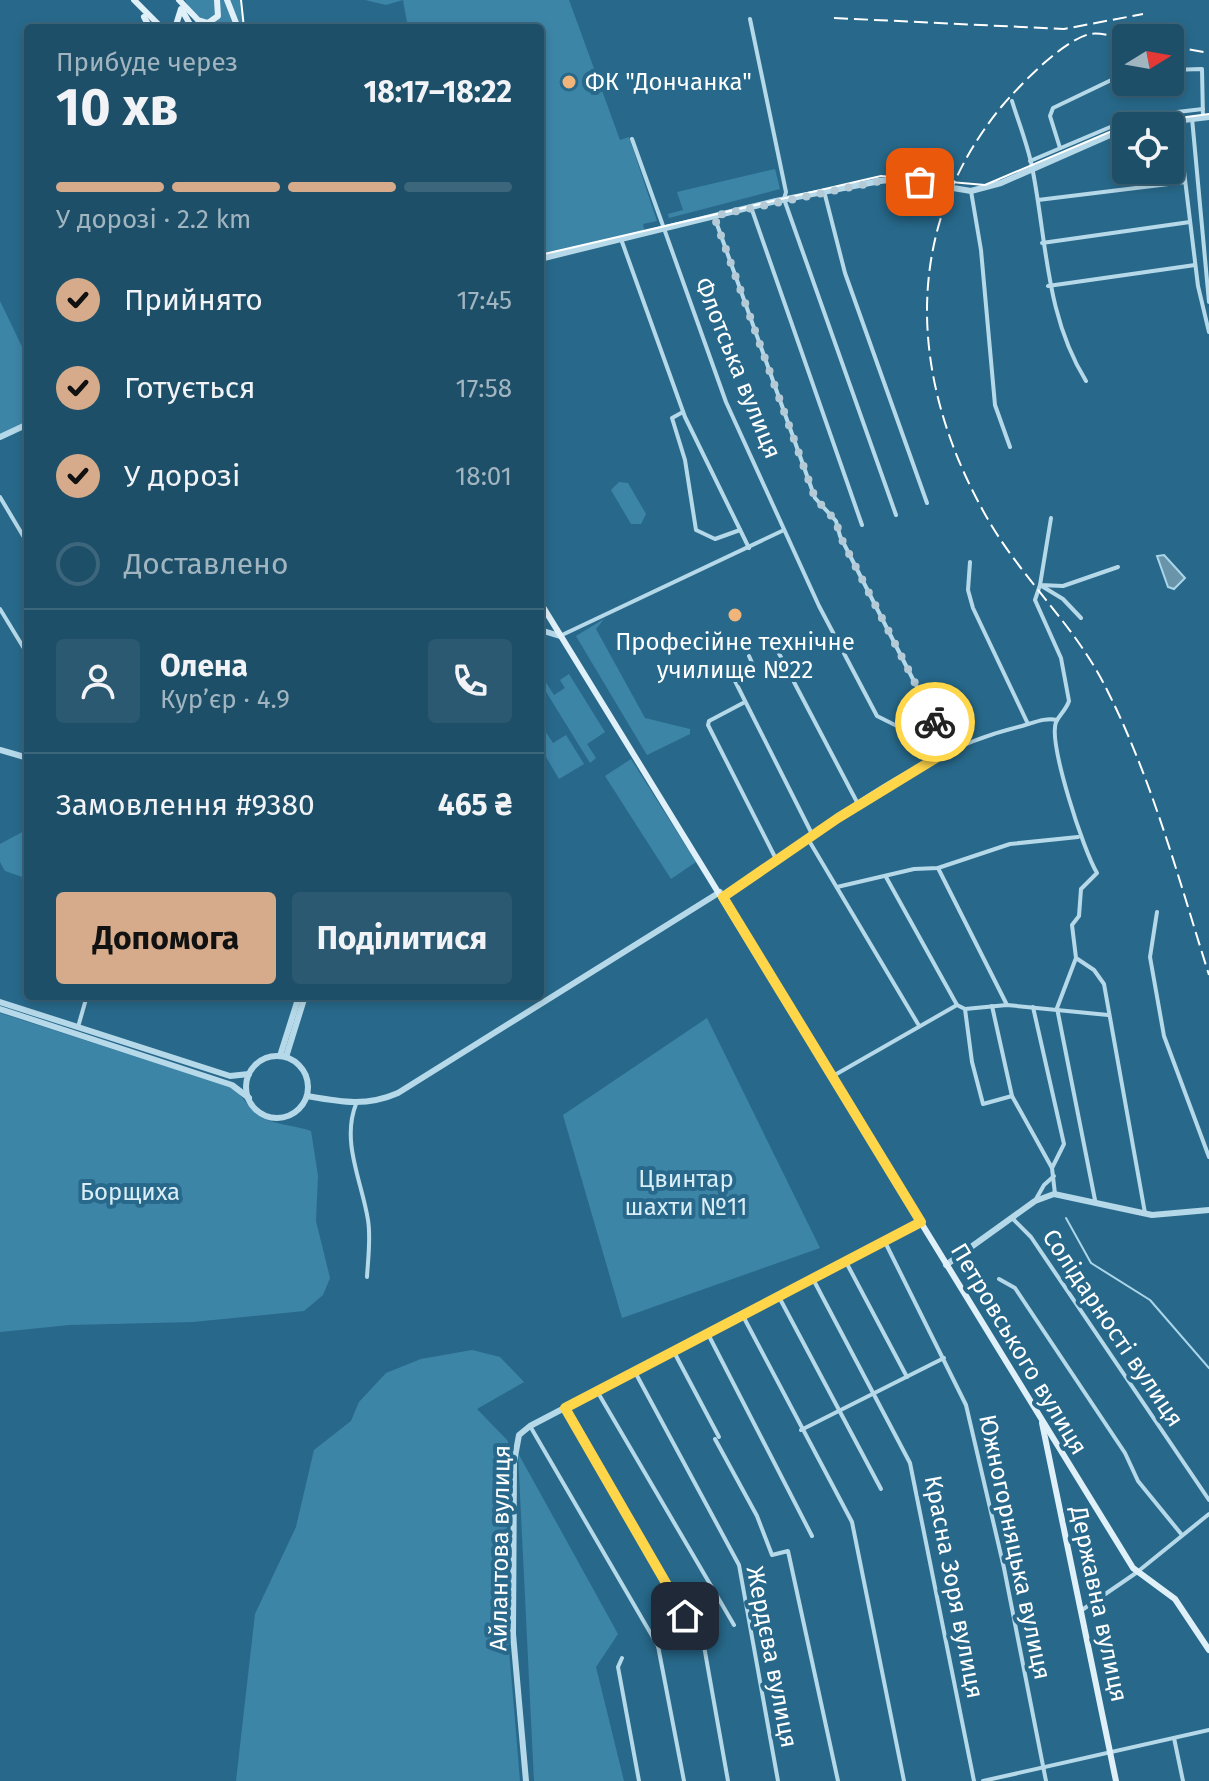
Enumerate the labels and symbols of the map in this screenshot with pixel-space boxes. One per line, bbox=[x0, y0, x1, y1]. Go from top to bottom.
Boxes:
north arrow bbox=[1112, 24, 1184, 96]
place label: ФК "Дончанка" bbox=[585, 68, 752, 96]
marker: ФК "Дончанка" bbox=[560, 73, 578, 91]
pin bbox=[886, 148, 954, 216]
street label: Флотська вулиця bbox=[689, 273, 787, 463]
marker: Професійне технічне училище №22 bbox=[726, 606, 744, 624]
place label: Професійне технічне училище №22 bbox=[615, 628, 855, 684]
courier bbox=[895, 682, 975, 762]
park label: Цвинтар шахти №11 bbox=[625, 1165, 747, 1221]
park label: Борщиха bbox=[80, 1178, 180, 1206]
street label: Солідарності вулиця bbox=[1037, 1224, 1189, 1432]
street label: Петровського вулиця bbox=[945, 1238, 1093, 1460]
street label: Южногорняцька вулиця bbox=[973, 1412, 1057, 1682]
street label: Айлантова вулиця bbox=[484, 1445, 516, 1651]
street label: Красна Зоря вулиця bbox=[919, 1473, 989, 1701]
street label: Державна вулиця bbox=[1064, 1503, 1133, 1704]
street label: Жердєва вулиця bbox=[741, 1564, 803, 1750]
pin bbox=[651, 1582, 719, 1650]

